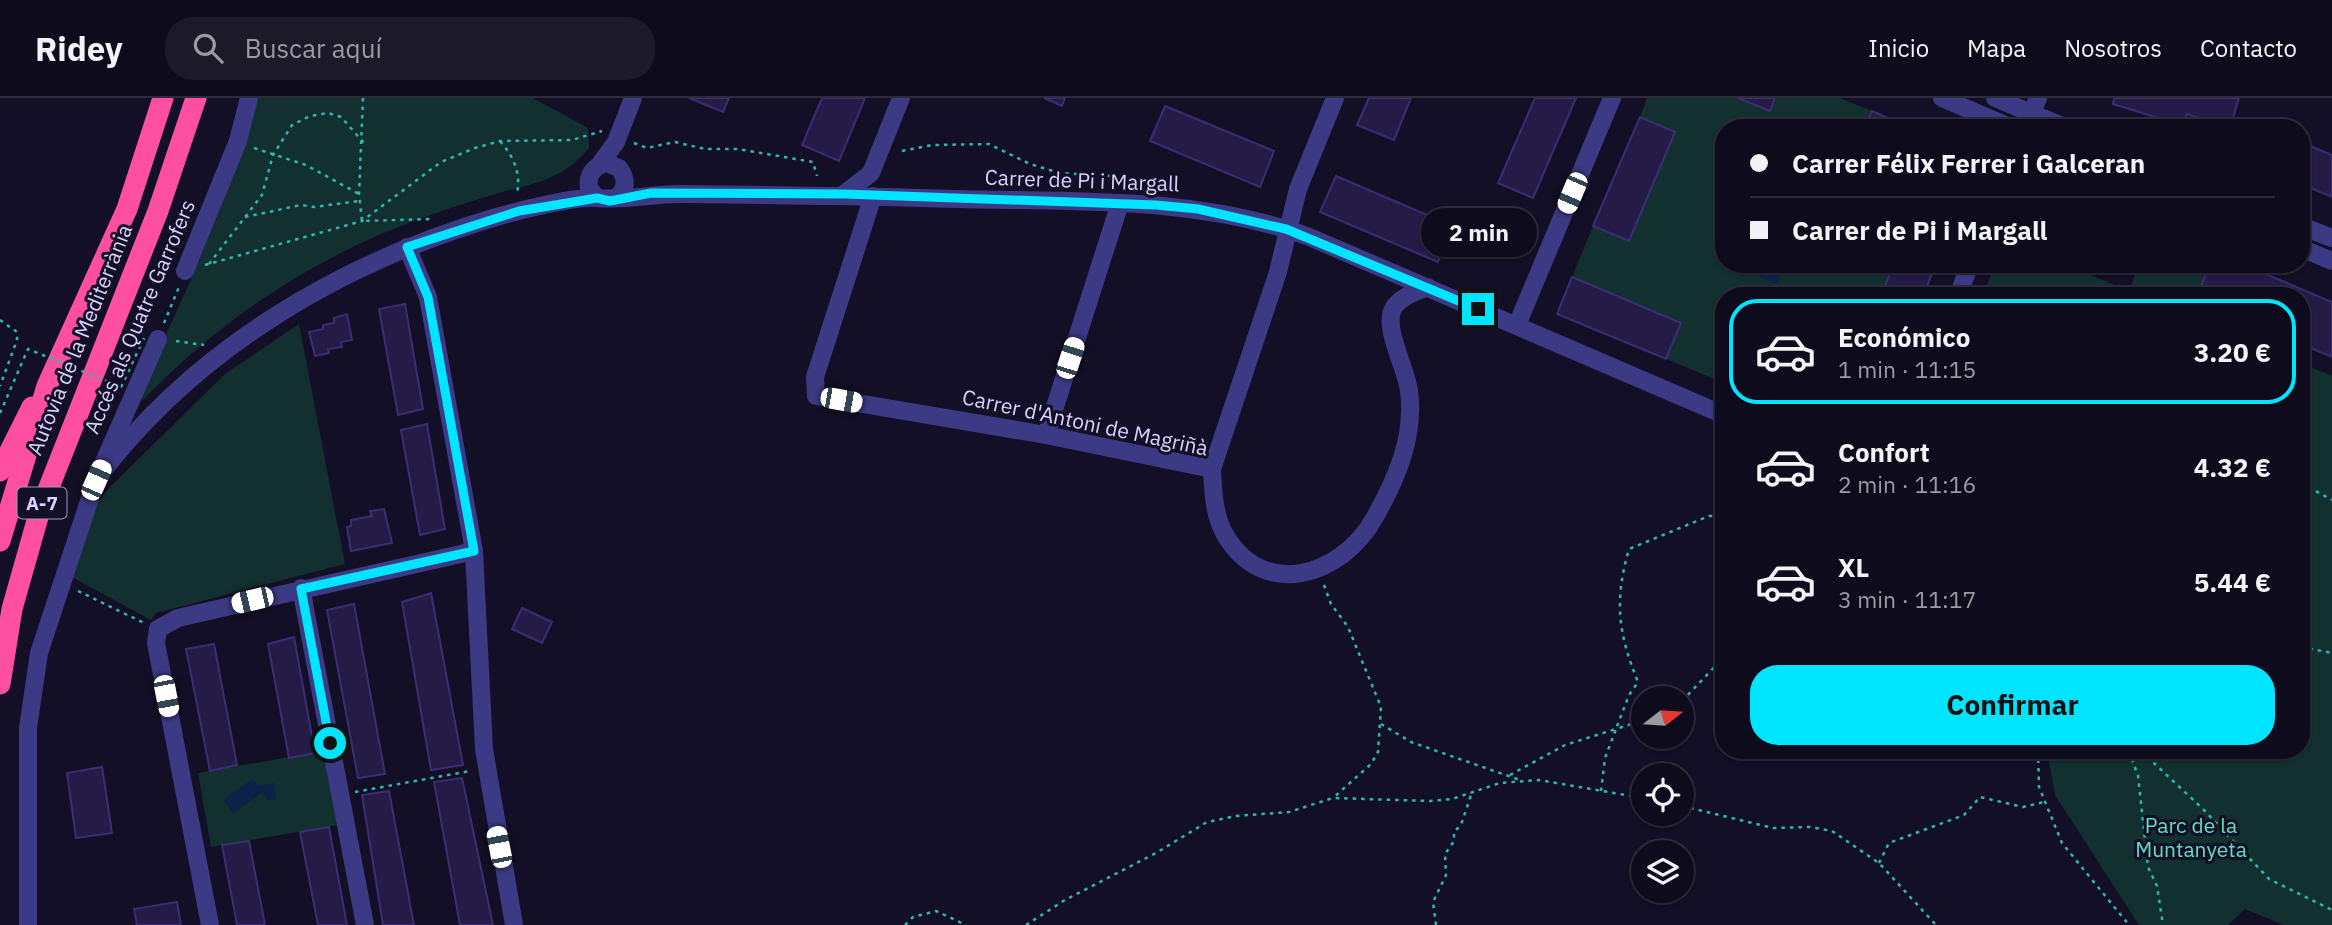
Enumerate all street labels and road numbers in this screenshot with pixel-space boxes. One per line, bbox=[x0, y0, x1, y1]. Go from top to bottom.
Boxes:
street label: Carrer de Pi i Margall bbox=[984, 163, 1180, 197]
street label: Accés als Quatre Garrofers bbox=[77, 195, 201, 438]
street label: Autovia de la Mediterrània bbox=[20, 220, 138, 459]
street label: Carrer d'Antoni de Magriñà bbox=[960, 382, 1211, 462]
road number: A-7 bbox=[18, 488, 66, 518]

